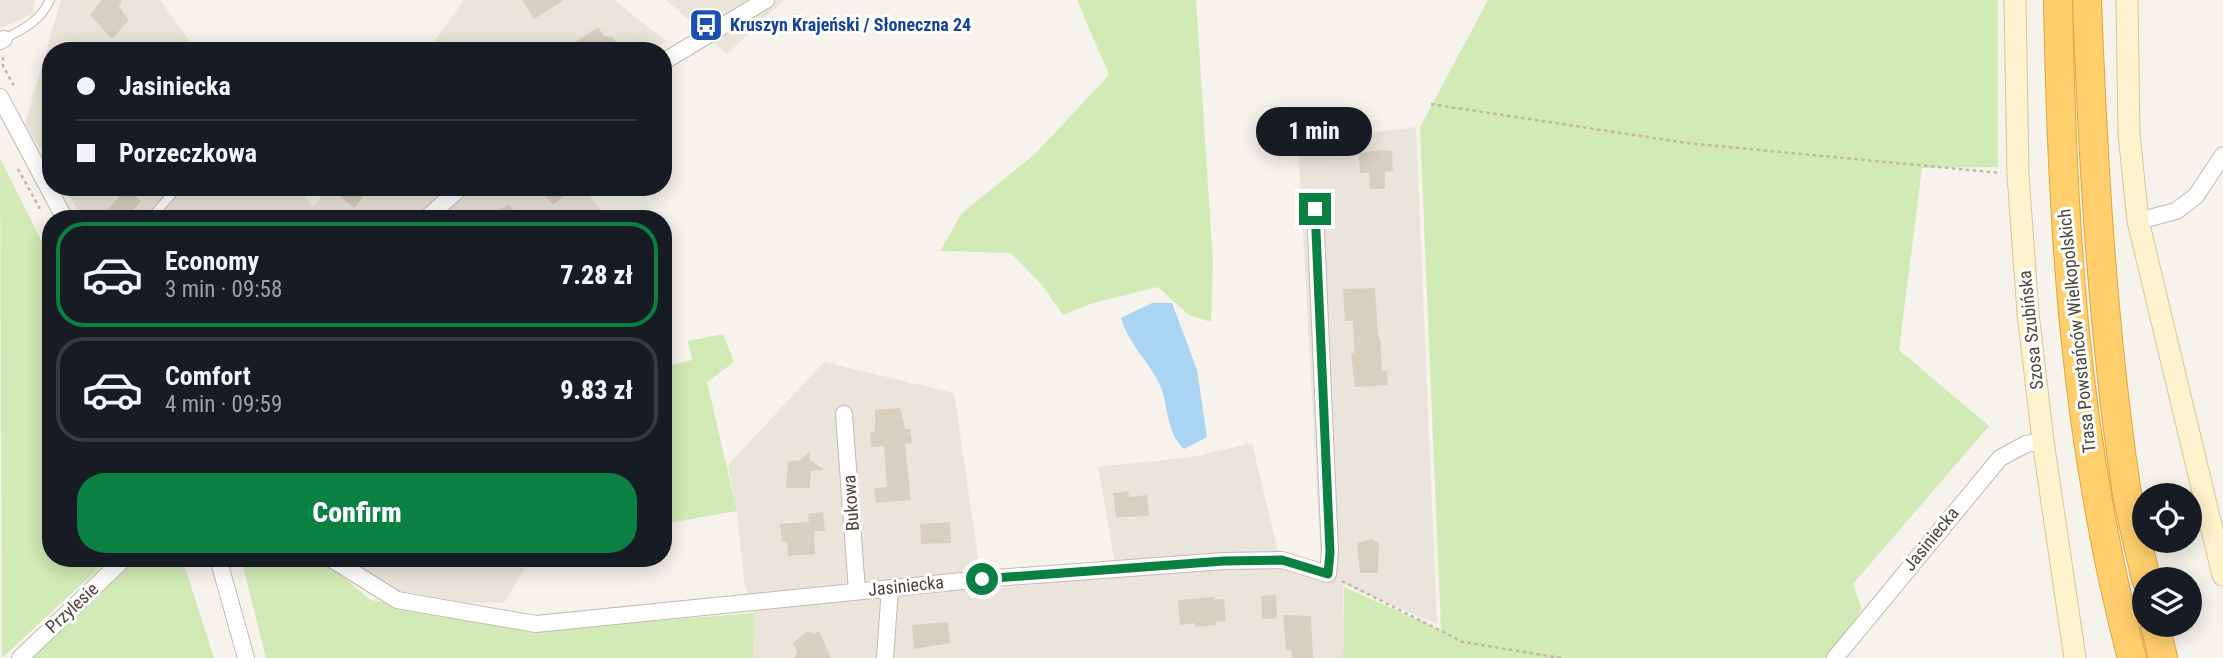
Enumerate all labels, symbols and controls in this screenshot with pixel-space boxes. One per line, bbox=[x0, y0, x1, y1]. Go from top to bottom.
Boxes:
bus stop icon: Kruszyn Krajeński / Słoneczna 24 bbox=[687, 6, 725, 44]
place label: Kruszyn Krajeński / Słoneczna 24 bbox=[730, 14, 971, 35]
text: Jasiniecka bbox=[119, 71, 231, 101]
callout: 1 min bbox=[1257, 108, 1373, 156]
text: 1 min bbox=[1288, 118, 1340, 145]
text: Porzeczkowa bbox=[119, 138, 257, 168]
route end bbox=[1299, 193, 1331, 225]
street label: Trasa Powstańców Wielkopolskich bbox=[2053, 208, 2100, 454]
icon: car bbox=[81, 243, 144, 306]
text: Economy bbox=[165, 246, 259, 276]
text: 7.28 zł bbox=[560, 260, 633, 290]
street label: Szosa Szubińska bbox=[2014, 269, 2047, 391]
text: 3 min · 09:58 bbox=[165, 276, 282, 303]
icon: car bbox=[81, 358, 144, 421]
text: Comfort bbox=[165, 361, 251, 391]
text: 9.83 zł bbox=[560, 375, 633, 405]
text: 4 min · 09:59 bbox=[165, 391, 282, 418]
button: Confirm bbox=[77, 473, 637, 553]
street label: Bukowa bbox=[838, 474, 863, 532]
map controls bbox=[2132, 483, 2202, 637]
button: locate bbox=[2132, 483, 2202, 553]
street label: Jasiniecka bbox=[1899, 503, 1963, 575]
route start bbox=[966, 563, 998, 595]
button: layers bbox=[2132, 567, 2202, 637]
street label: Jasiniecka bbox=[867, 571, 945, 600]
street label: Przylesie bbox=[41, 578, 102, 637]

